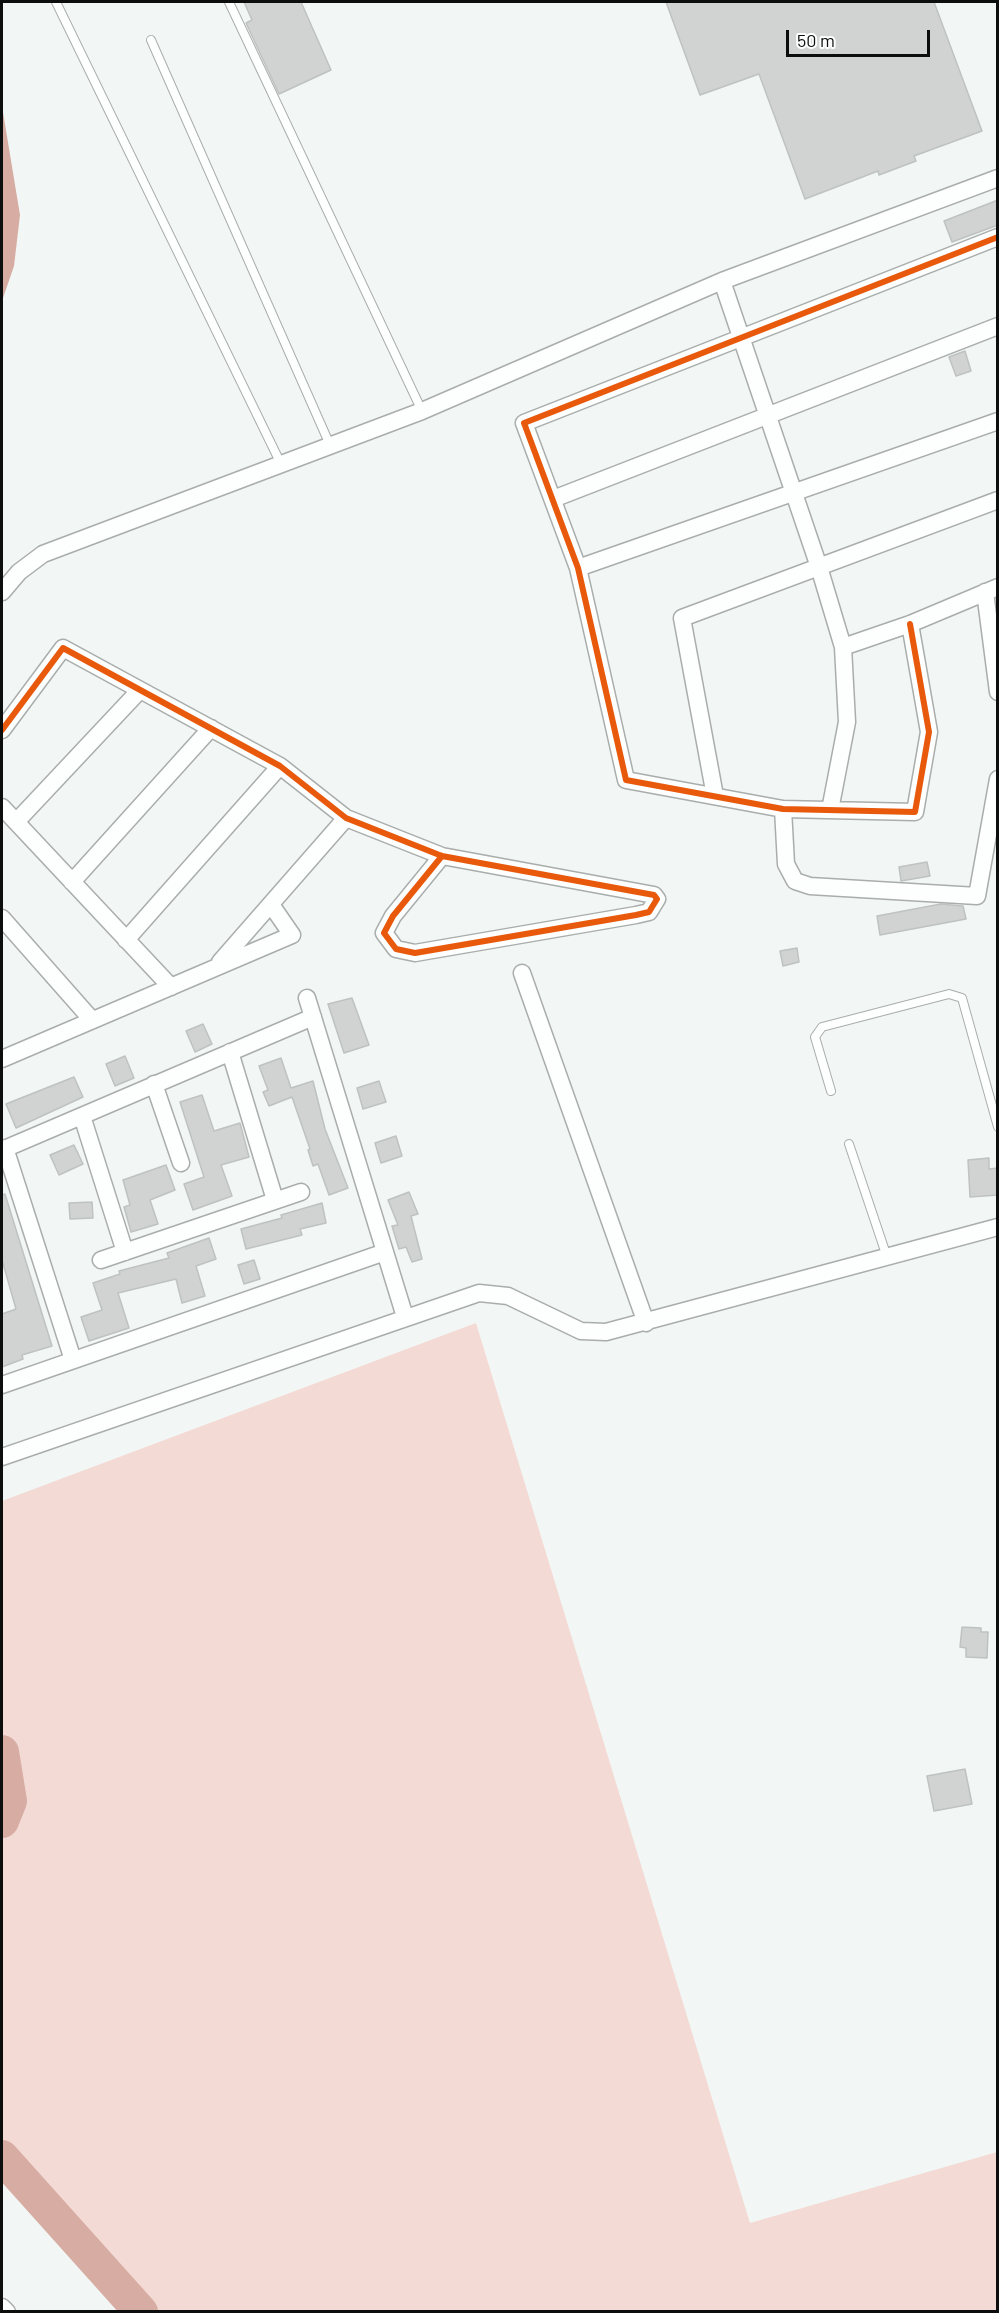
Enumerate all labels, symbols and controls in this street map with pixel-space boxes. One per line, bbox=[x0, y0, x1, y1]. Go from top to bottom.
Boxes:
scale bar bbox=[789, 18, 933, 56]
text: 50 m bbox=[797, 29, 835, 51]

